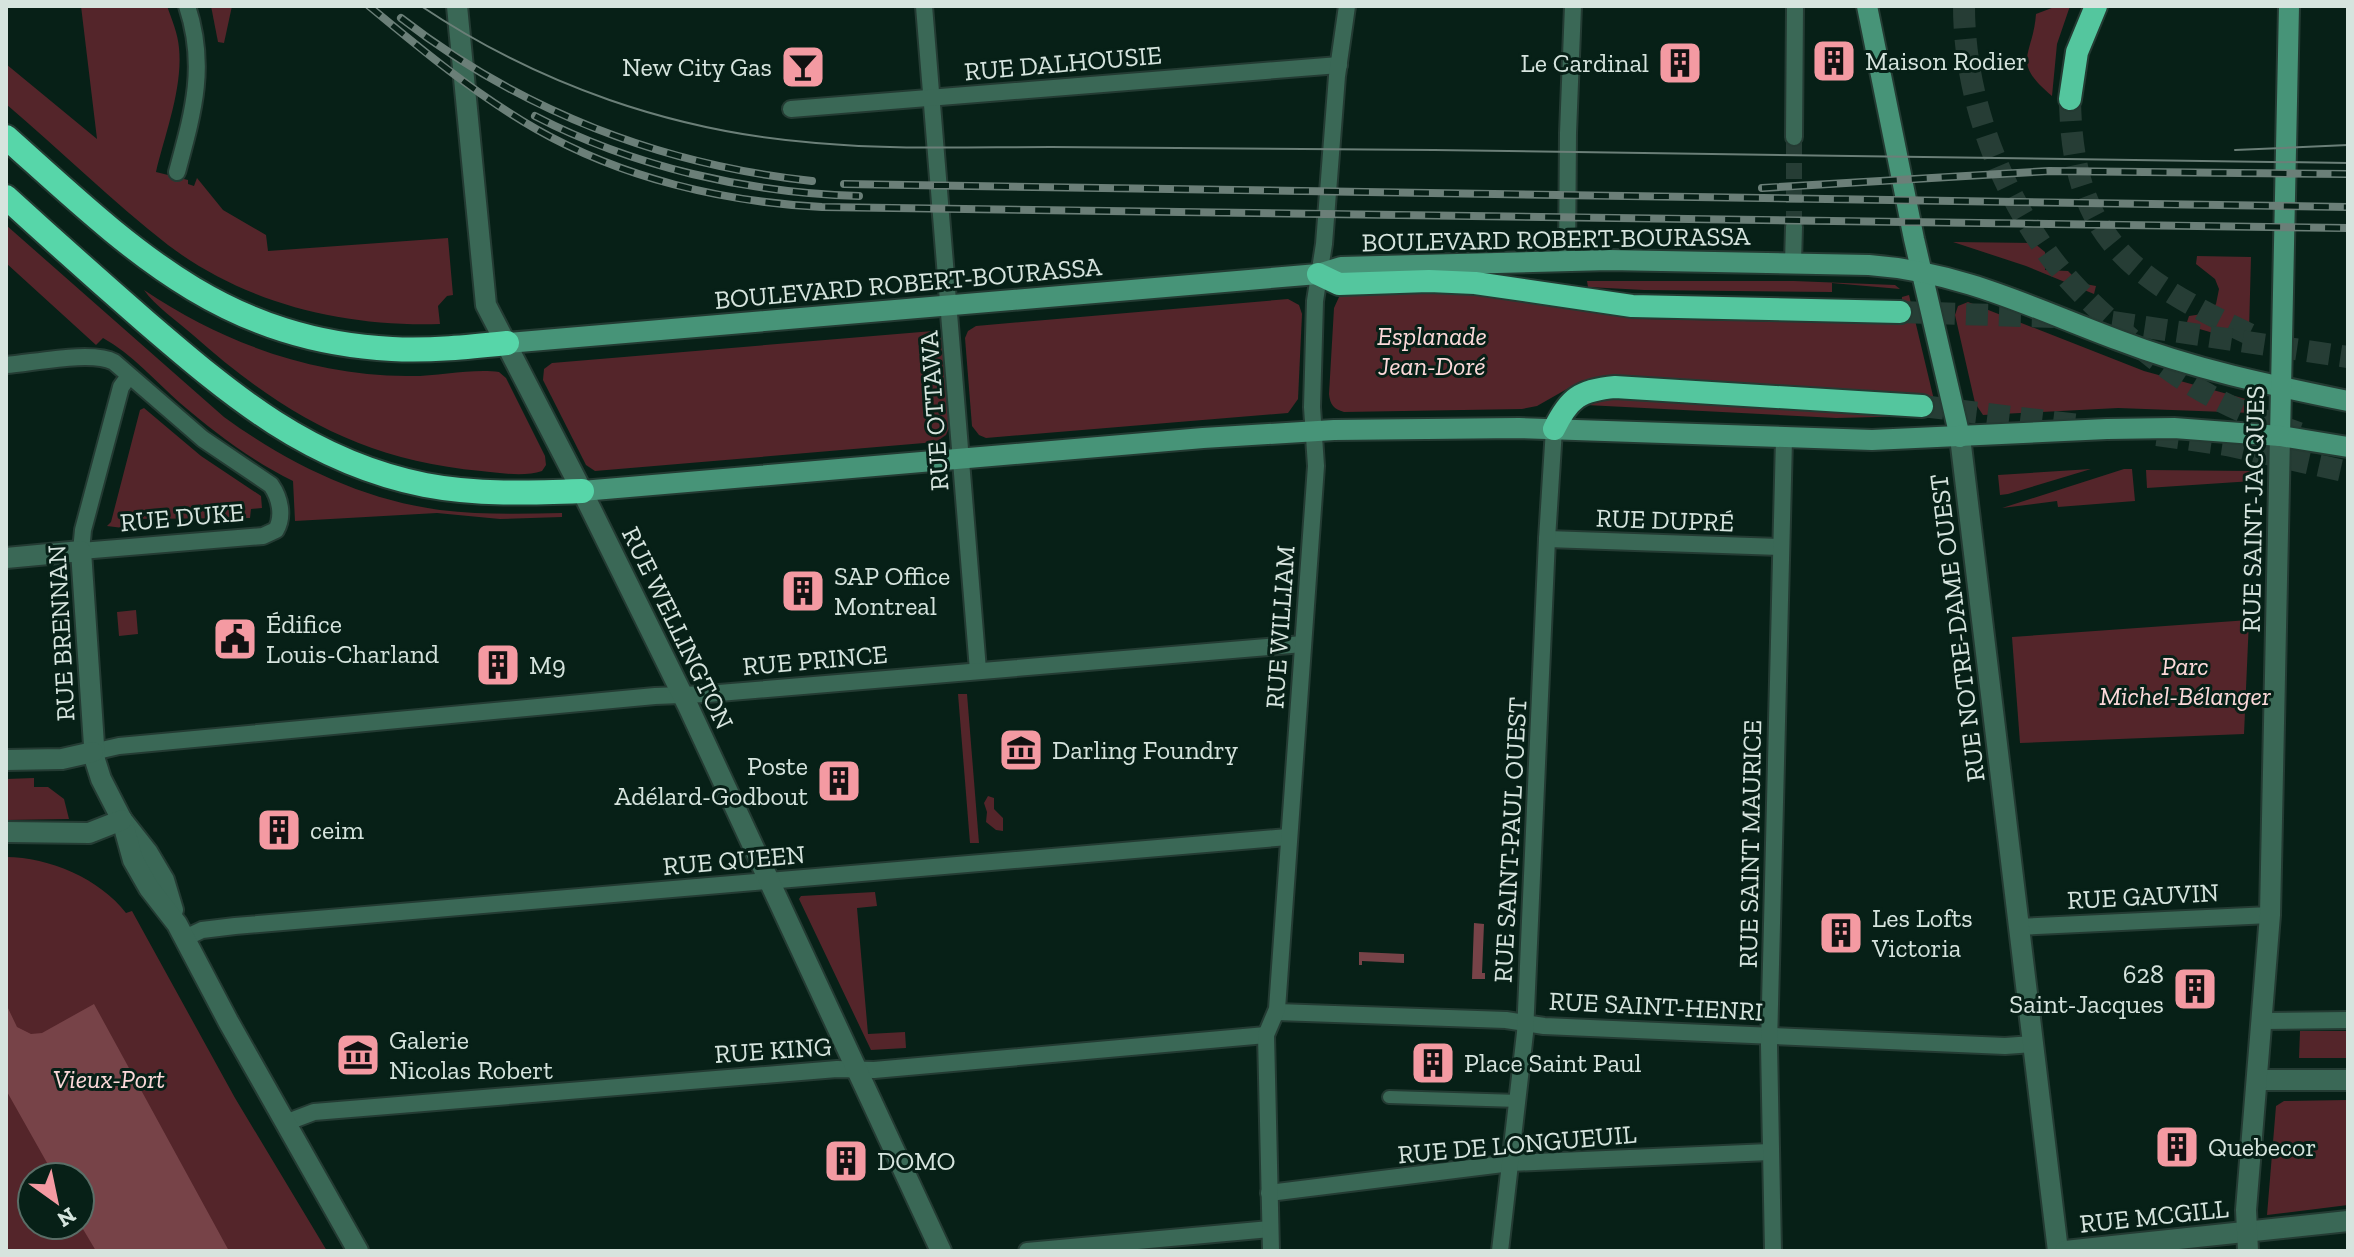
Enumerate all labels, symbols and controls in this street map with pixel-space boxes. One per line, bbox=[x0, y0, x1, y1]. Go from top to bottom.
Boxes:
building icon: Maison Rodier bbox=[1810, 37, 1858, 85]
street label: RUE DALHOUSIE bbox=[963, 38, 1163, 88]
building icon: Le Cardinal bbox=[1656, 39, 1704, 87]
bar icon: New City Gas bbox=[779, 43, 827, 91]
place label: Maison Rodier bbox=[1865, 45, 2027, 77]
place label: Le Cardinal bbox=[1521, 47, 1649, 79]
place label: New City Gas bbox=[622, 51, 772, 83]
street label: BOULEVARD ROBERT-BOURASSA bbox=[1361, 220, 1752, 258]
street label: BOULEVARD ROBERT-BOURASSA bbox=[713, 250, 1104, 316]
park label: Esplanade Jean-Doré bbox=[1377, 320, 1487, 382]
street label: RUE OTTAWA bbox=[912, 329, 956, 492]
street label: RUE SAINT-JACQUES bbox=[2235, 385, 2271, 633]
street label: RUE NOTRE-DAME OUEST bbox=[1922, 472, 1992, 784]
street label: RUE DUKE bbox=[119, 496, 245, 538]
street label: RUE DUPRÉ bbox=[1595, 502, 1735, 538]
street label: RUE WELLINGTON bbox=[615, 521, 741, 735]
street label: RUE BRENNAN bbox=[40, 544, 82, 722]
street label: RUE WILLIAM bbox=[1258, 544, 1302, 710]
place label: SAP Office Montreal bbox=[834, 560, 950, 622]
building icon: SAP Office Montreal bbox=[779, 567, 827, 615]
place label: Édifice Louis-Charland bbox=[266, 608, 439, 670]
public building icon: Édifice Louis-Charland bbox=[211, 615, 259, 663]
street label: RUE PRINCE bbox=[741, 638, 889, 682]
building icon: M9 bbox=[474, 641, 522, 689]
place label: M9 bbox=[529, 649, 566, 681]
park label: Parc Michel-Bélanger bbox=[2099, 650, 2271, 712]
street label: RUE SAINT-PAUL OUEST bbox=[1487, 696, 1533, 984]
street label: RUE SAINT MAURICE bbox=[1732, 720, 1768, 968]
museum icon: Darling Foundry bbox=[997, 726, 1045, 774]
place label: Darling Foundry bbox=[1052, 734, 1239, 766]
place label: Poste Adélard-Godbout bbox=[615, 750, 808, 812]
building icon: Poste Adélard-Godbout bbox=[815, 757, 863, 805]
building icon: ceim bbox=[255, 806, 303, 854]
place label: ceim bbox=[310, 814, 365, 846]
street label: RUE QUEEN bbox=[661, 838, 807, 882]
street label: RUE GAUVIN bbox=[2066, 876, 2220, 916]
place label: Les Lofts Victoria bbox=[1871, 902, 1973, 964]
building icon: Les Lofts Victoria bbox=[1817, 909, 1865, 957]
place label: 628 Saint-Jacques bbox=[2009, 958, 2164, 1020]
building icon: 628 Saint-Jacques bbox=[2171, 965, 2219, 1013]
street label: RUE SAINT-HENRI bbox=[1548, 984, 1764, 1028]
place label: Galerie Nicolas Robert bbox=[389, 1024, 553, 1086]
street label: RUE KING bbox=[713, 1030, 833, 1070]
museum icon: Galerie Nicolas Robert bbox=[334, 1031, 382, 1079]
building icon: Place Saint Paul bbox=[1409, 1039, 1457, 1087]
place label: Place Saint Paul bbox=[1464, 1047, 1642, 1079]
park label: Vieux-Port bbox=[53, 1063, 165, 1095]
street label: RUE DE LONGUEUIL bbox=[1396, 1118, 1638, 1170]
building icon: Quebecor bbox=[2153, 1123, 2201, 1171]
place label: Quebecor bbox=[2208, 1131, 2316, 1163]
building icon: DOMO bbox=[822, 1137, 870, 1185]
place label: DOMO bbox=[877, 1145, 956, 1177]
north arrow bbox=[16, 1161, 96, 1241]
street label: RUE MCGILL bbox=[2078, 1192, 2230, 1240]
text: N bbox=[52, 1201, 81, 1233]

